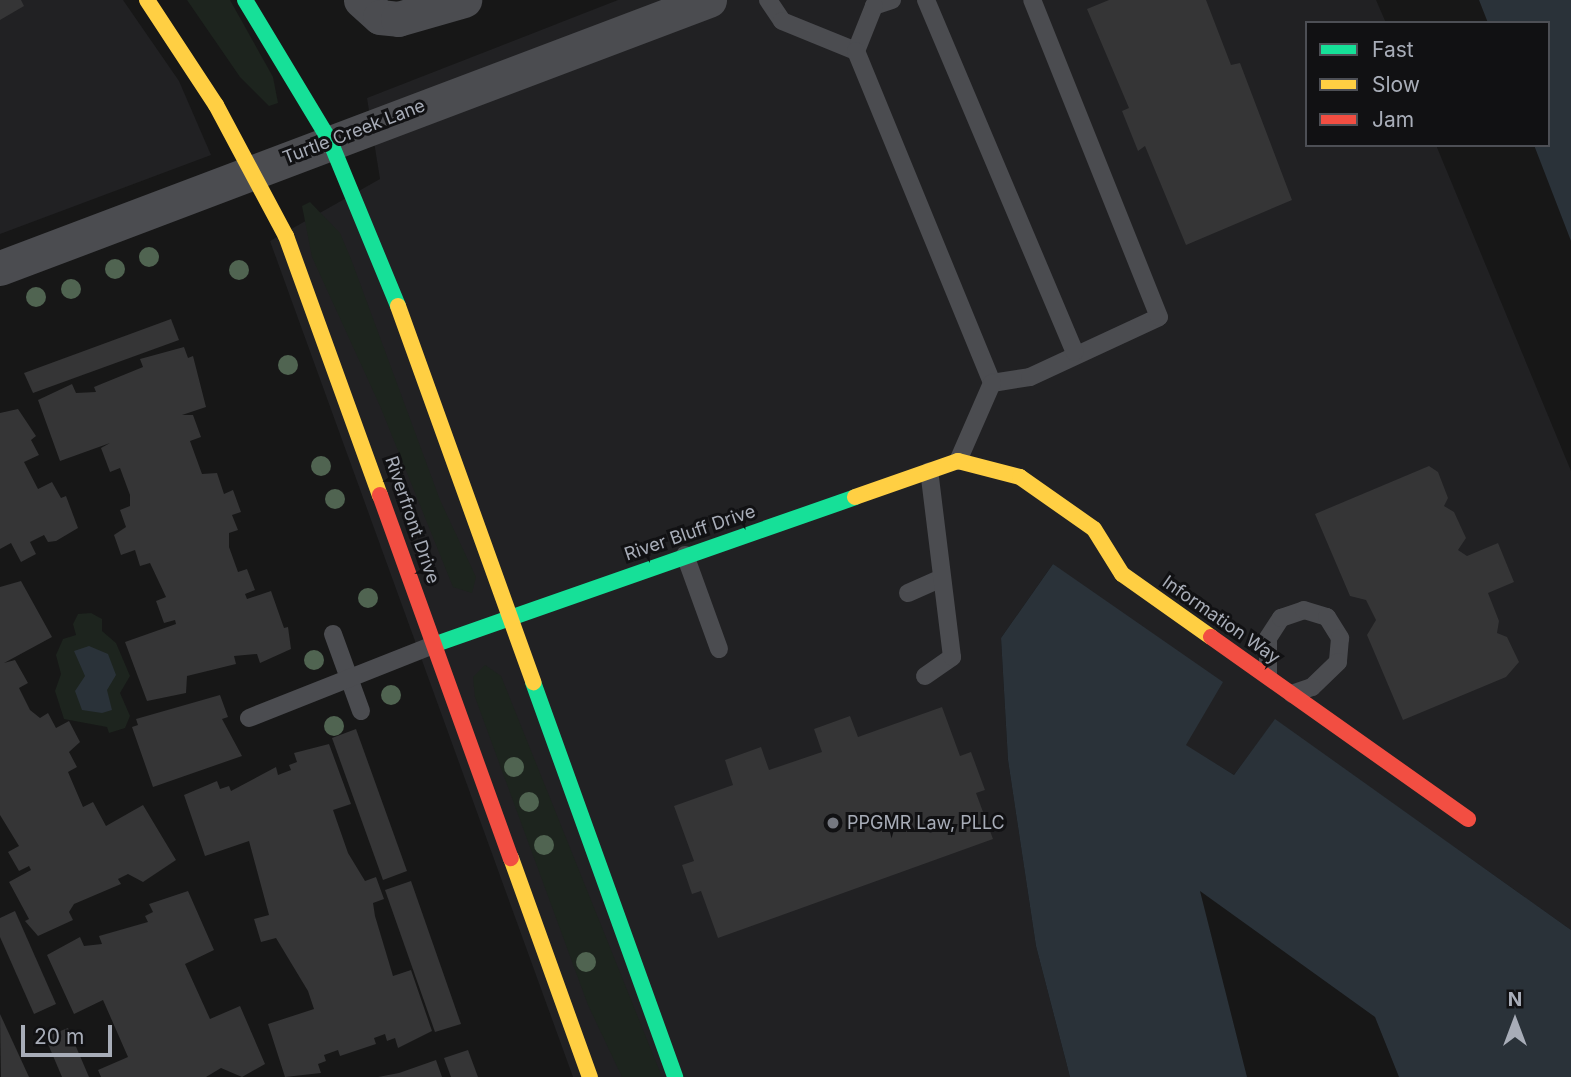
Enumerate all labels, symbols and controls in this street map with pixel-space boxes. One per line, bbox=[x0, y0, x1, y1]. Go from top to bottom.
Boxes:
legend bbox=[1305, 21, 1550, 147]
text: Fast bbox=[1372, 37, 1414, 62]
text: Slow bbox=[1372, 72, 1420, 97]
street label: Turtle Creek Lane bbox=[280, 95, 428, 169]
text: Jam bbox=[1372, 107, 1414, 132]
street label: Riverfront Drive bbox=[380, 453, 444, 587]
street label: River Bluff Drive bbox=[622, 500, 758, 566]
street label: Information Way bbox=[1158, 571, 1284, 669]
place label: PPGMR Law, PLLC bbox=[847, 812, 1005, 834]
marker: PPGMR Law, PLLC bbox=[825, 815, 841, 831]
north arrow bbox=[1480, 986, 1550, 1056]
text: N bbox=[1508, 988, 1522, 1011]
scale bar bbox=[24, 1010, 116, 1054]
text: 20 m bbox=[34, 1024, 84, 1049]

